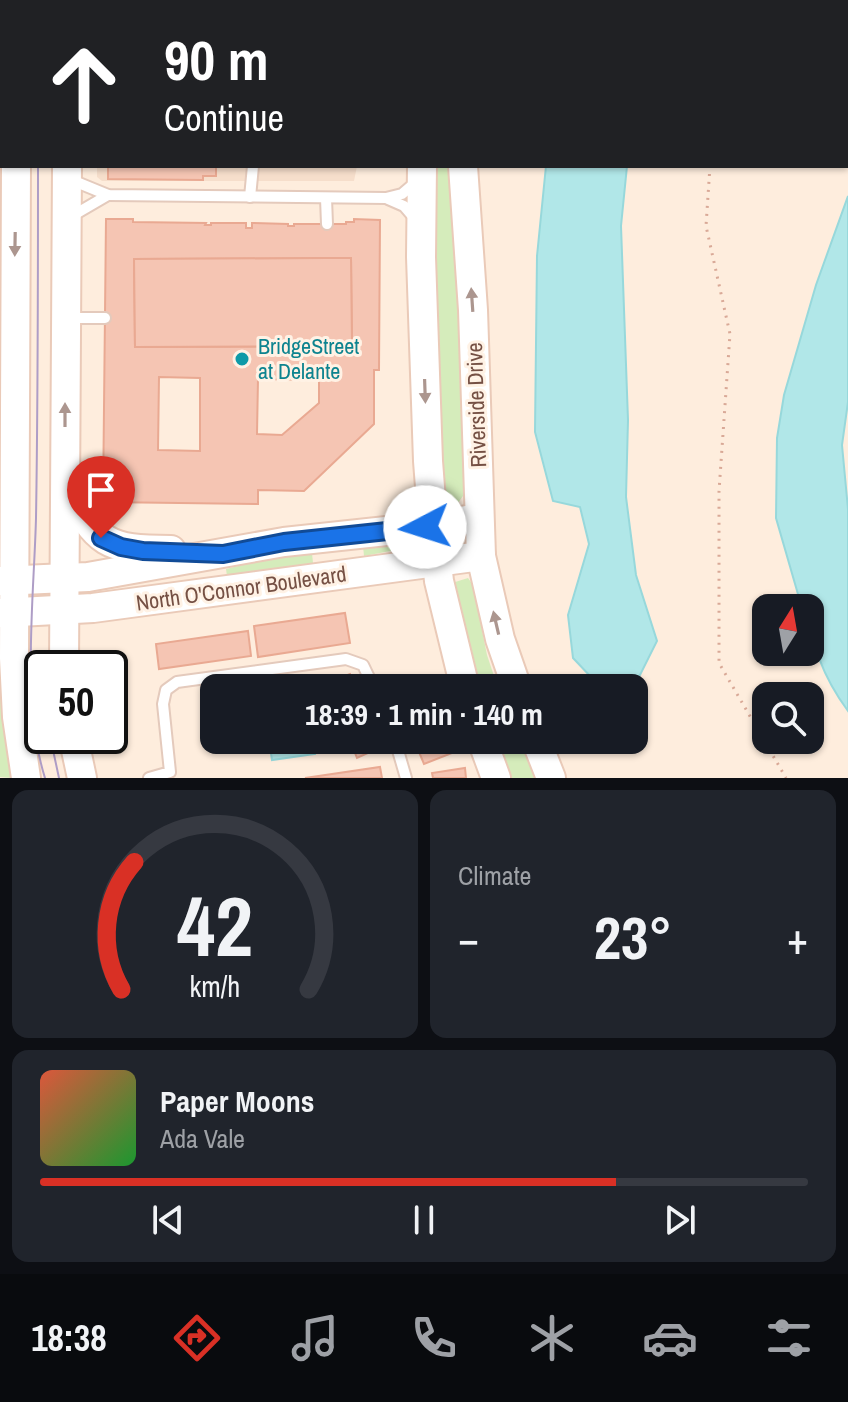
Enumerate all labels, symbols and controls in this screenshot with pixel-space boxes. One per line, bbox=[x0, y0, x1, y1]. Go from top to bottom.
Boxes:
text: 90 m bbox=[164, 22, 269, 97]
icon: ahead bbox=[32, 32, 136, 136]
text: Continue bbox=[164, 94, 284, 142]
one-way arrow bbox=[9, 232, 21, 257]
one-way arrow bbox=[466, 287, 479, 312]
place label: BridgeStreet at Delante bbox=[258, 331, 359, 386]
street label: Riverside Drive bbox=[459, 342, 493, 468]
marker: BridgeStreet at Delante bbox=[233, 350, 251, 368]
one-way arrow bbox=[419, 379, 432, 404]
one-way arrow bbox=[59, 402, 71, 427]
pin bbox=[67, 456, 135, 538]
icon: arrive bbox=[79, 468, 123, 512]
position arrow bbox=[383, 485, 467, 569]
street label: North O'Connor Boulevard bbox=[134, 558, 348, 618]
north arrow bbox=[752, 594, 824, 666]
map controls bbox=[752, 594, 824, 754]
one-way arrow bbox=[489, 610, 502, 635]
speed limit sign: 50 bbox=[24, 650, 128, 754]
button: search bbox=[752, 682, 824, 754]
text: 18:39 · 1 min · 140 m bbox=[305, 694, 543, 734]
text: Climate bbox=[458, 858, 531, 893]
text: 42 bbox=[177, 870, 253, 982]
text: 23° bbox=[594, 897, 672, 978]
text: − bbox=[458, 908, 479, 968]
text: + bbox=[787, 908, 808, 968]
text: km/h bbox=[190, 967, 240, 1006]
text: Paper Moons bbox=[160, 1081, 314, 1121]
text: Ada Vale bbox=[160, 1121, 245, 1156]
icon: previous bbox=[146, 1198, 190, 1242]
icon: pause bbox=[402, 1198, 446, 1242]
icon: next bbox=[658, 1198, 702, 1242]
icon: directions bbox=[169, 1310, 225, 1366]
icon: music bbox=[287, 1310, 343, 1366]
icon: phone bbox=[406, 1310, 462, 1366]
icon: climate bbox=[524, 1310, 580, 1366]
icon: car bbox=[642, 1310, 698, 1366]
icon: filters bbox=[761, 1310, 817, 1366]
text: 18:38 bbox=[31, 1314, 107, 1362]

